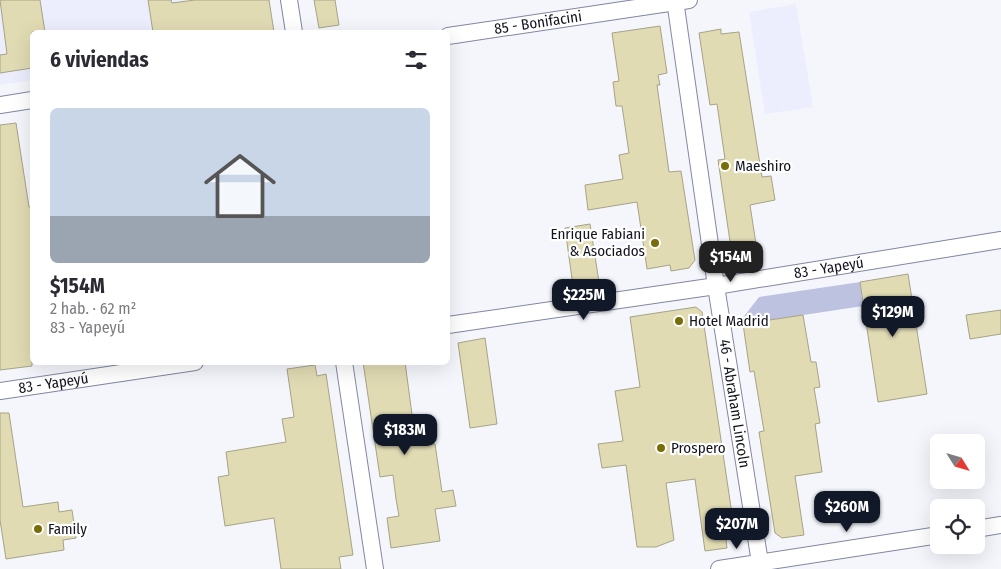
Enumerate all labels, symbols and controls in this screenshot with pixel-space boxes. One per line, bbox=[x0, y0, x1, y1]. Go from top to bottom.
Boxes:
street label: 85 - Bonifacini bbox=[493, 7, 583, 38]
icon: filters bbox=[402, 46, 430, 74]
text: 6 viviendas bbox=[50, 47, 149, 73]
icon: home bbox=[195, 141, 285, 231]
place label: Maeshiro bbox=[735, 157, 791, 175]
marker: Maeshiro bbox=[719, 160, 731, 172]
place label: Enrique Fabiani & Asociados bbox=[551, 225, 645, 260]
marker: Enrique Fabiani & Asociados bbox=[649, 237, 661, 249]
pin: $154M bbox=[696, 240, 766, 283]
text: $154M bbox=[710, 247, 752, 266]
street label: 83 - Yapeyú bbox=[793, 253, 865, 282]
text: $154M bbox=[50, 273, 105, 299]
pin: $225M bbox=[549, 278, 619, 321]
text: $225M bbox=[563, 285, 605, 304]
pin: $129M bbox=[858, 296, 928, 338]
text: 2 hab. · 62 m² bbox=[50, 299, 136, 318]
text: $129M bbox=[872, 302, 914, 321]
place label: Hotel Madrid bbox=[689, 312, 769, 330]
marker: Hotel Madrid bbox=[673, 315, 685, 327]
text: 83 - Yapeyú bbox=[50, 318, 125, 337]
street label: 46 - Abraham Lincoln bbox=[716, 338, 754, 469]
street label: 83 - Yapeyú bbox=[17, 369, 90, 397]
pin: $183M bbox=[370, 414, 440, 456]
text: $183M bbox=[384, 420, 426, 439]
north arrow bbox=[930, 434, 985, 489]
map controls bbox=[930, 434, 985, 554]
place label: Prospero bbox=[671, 439, 726, 457]
marker: Prospero bbox=[655, 442, 667, 454]
pin: $260M bbox=[812, 490, 882, 533]
text: $260M bbox=[825, 497, 869, 516]
button: locate bbox=[930, 499, 985, 554]
pin: $207M bbox=[702, 508, 772, 550]
text: $207M bbox=[716, 514, 758, 533]
place label: Family bbox=[48, 520, 87, 538]
marker: Family bbox=[32, 523, 44, 535]

